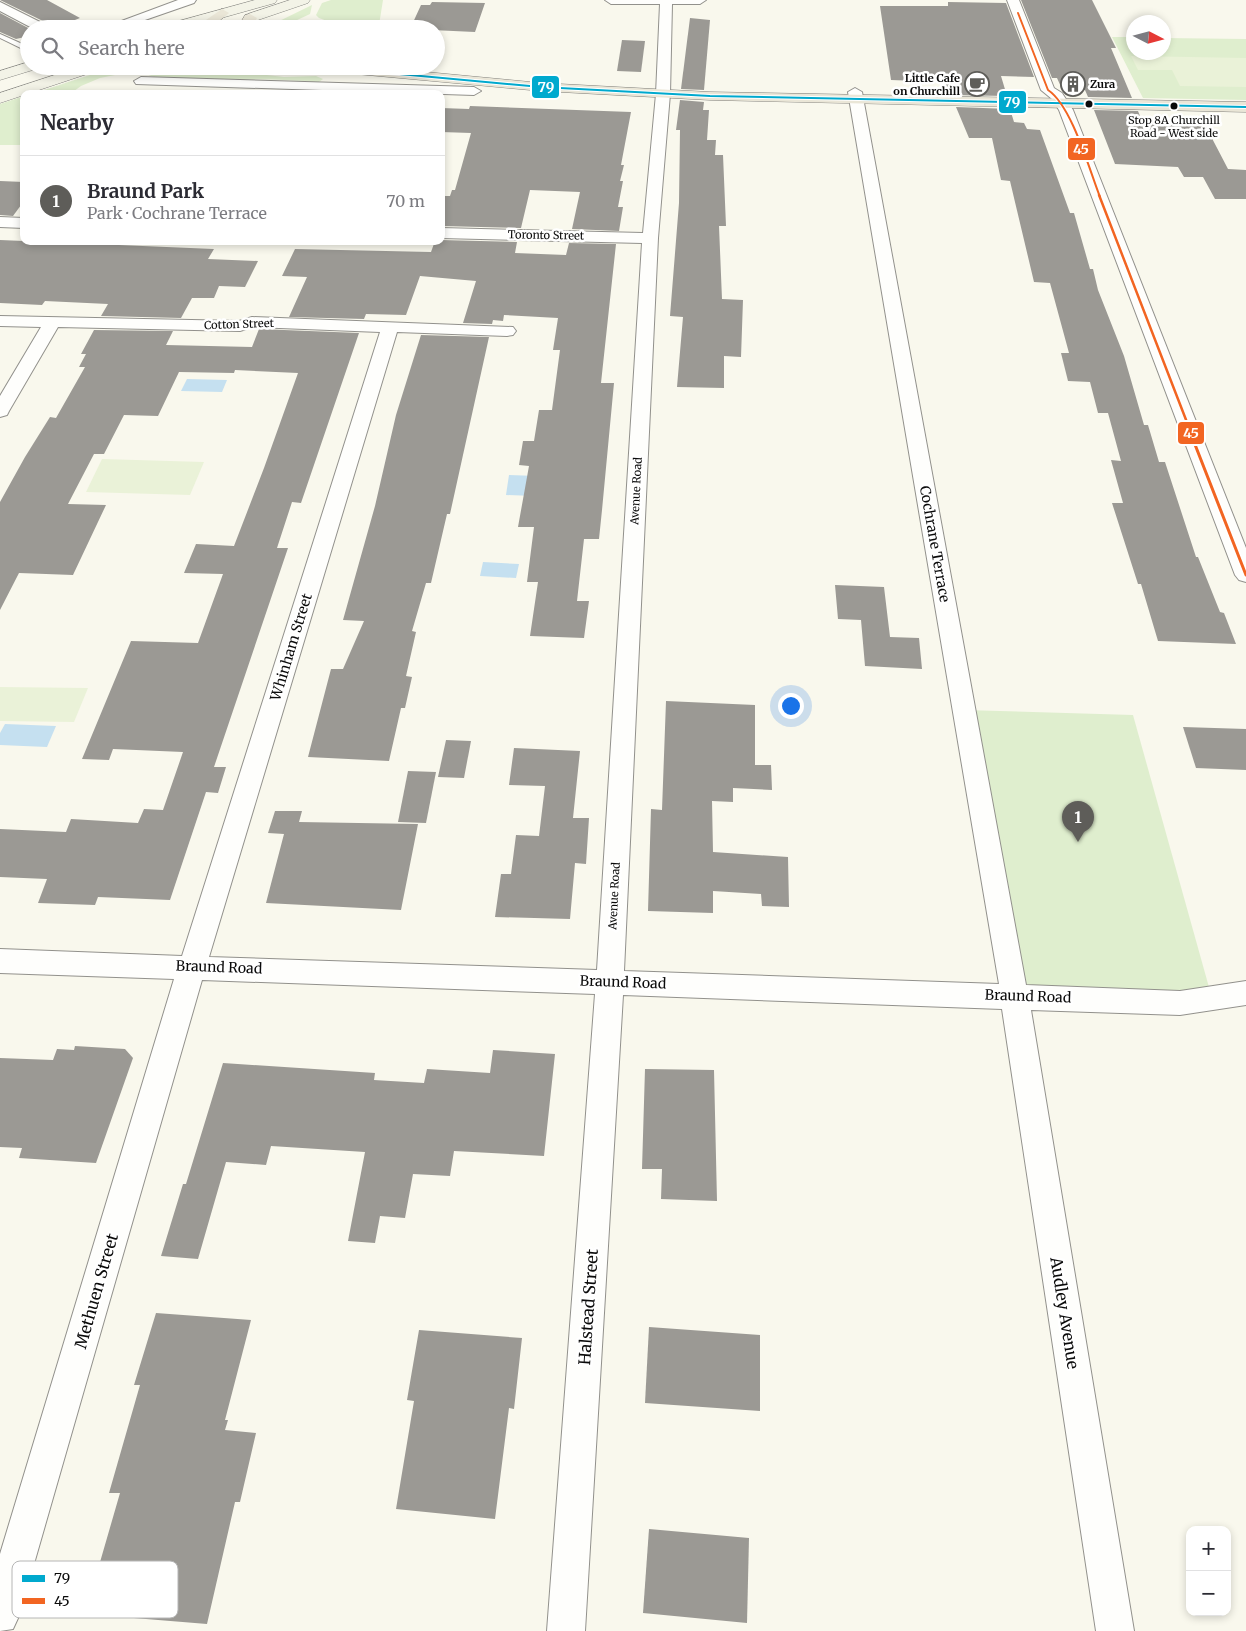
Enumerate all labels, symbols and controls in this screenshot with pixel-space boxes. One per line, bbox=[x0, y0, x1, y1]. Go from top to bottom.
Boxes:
north arrow bbox=[1126, 15, 1171, 60]
search box bbox=[20, 20, 445, 75]
icon: search bbox=[38, 34, 66, 62]
text: Search here bbox=[78, 36, 185, 60]
place label: Little Cafe on Churchill bbox=[893, 71, 960, 98]
cafe icon: Little Cafe on Churchill bbox=[964, 71, 990, 97]
building icon: Zura bbox=[1060, 71, 1086, 97]
line badge: 79 bbox=[531, 75, 560, 99]
place label: Zura bbox=[1090, 77, 1115, 91]
text: 79 bbox=[538, 78, 554, 96]
line badge: 79 bbox=[998, 90, 1027, 114]
text: 79 bbox=[1004, 93, 1020, 111]
unlabelled marker bbox=[1084, 99, 1094, 109]
marker: Stop 8A Churchill Road - West side bbox=[1169, 101, 1179, 111]
text: Nearby bbox=[40, 109, 114, 136]
place label: Stop 8A Churchill Road - West side bbox=[1128, 113, 1221, 140]
line badge: 45 bbox=[1067, 137, 1096, 161]
text: 45 bbox=[1073, 140, 1089, 158]
text: Braund Park bbox=[87, 179, 204, 203]
text: 1 bbox=[52, 191, 60, 211]
text: 70 m bbox=[386, 191, 425, 211]
text: Park · Cochrane Terrace bbox=[87, 203, 267, 223]
street label: Toronto Street bbox=[508, 227, 585, 243]
street label: Cotton Street bbox=[204, 316, 275, 332]
line badge: 45 bbox=[1177, 421, 1205, 445]
text: 45 bbox=[1183, 424, 1199, 442]
street label: Avenue Road bbox=[627, 456, 645, 526]
street label: Cochrane Terrace bbox=[916, 484, 954, 604]
street label: Whinham Street bbox=[266, 591, 316, 704]
your location bbox=[778, 693, 804, 719]
pin: 1 bbox=[1062, 801, 1094, 842]
street label: Avenue Road bbox=[605, 861, 623, 931]
street label: Braund Road bbox=[175, 956, 263, 978]
street label: Braund Road bbox=[579, 971, 667, 993]
street label: Braund Road bbox=[984, 985, 1072, 1007]
street label: Methuen Street bbox=[70, 1230, 122, 1351]
street label: Halstead Street bbox=[574, 1248, 602, 1366]
street label: Audley Avenue bbox=[1046, 1255, 1084, 1370]
map controls bbox=[1186, 1526, 1231, 1616]
button: + bbox=[1186, 1526, 1231, 1571]
legend bbox=[12, 1561, 178, 1618]
text: 79 bbox=[54, 1569, 70, 1587]
button: − bbox=[1186, 1571, 1231, 1616]
text: 45 bbox=[54, 1592, 70, 1610]

